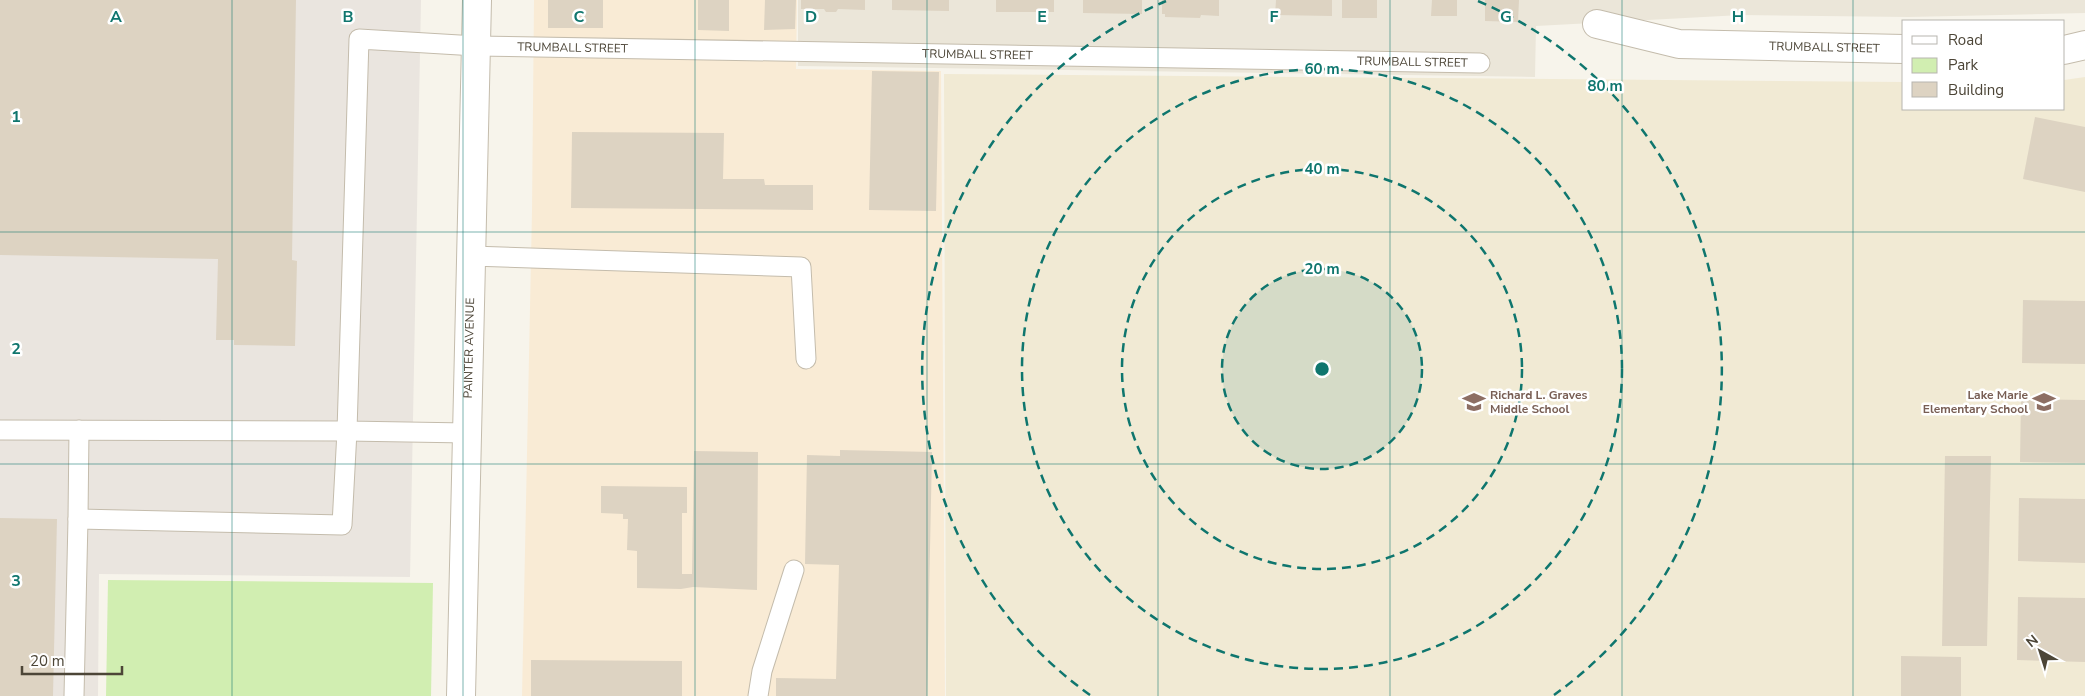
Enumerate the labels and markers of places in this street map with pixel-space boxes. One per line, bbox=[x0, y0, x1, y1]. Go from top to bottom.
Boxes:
centre of rings bbox=[1313, 360, 1331, 378]
place label: Richard L. Graves Middle School bbox=[1490, 387, 1587, 417]
place label: Lake Marie Elementary School bbox=[1923, 387, 2028, 417]
school or university icon: Richard L. Graves Middle School bbox=[1461, 389, 1487, 415]
school or university icon: Lake Marie Elementary School bbox=[2031, 389, 2057, 415]

